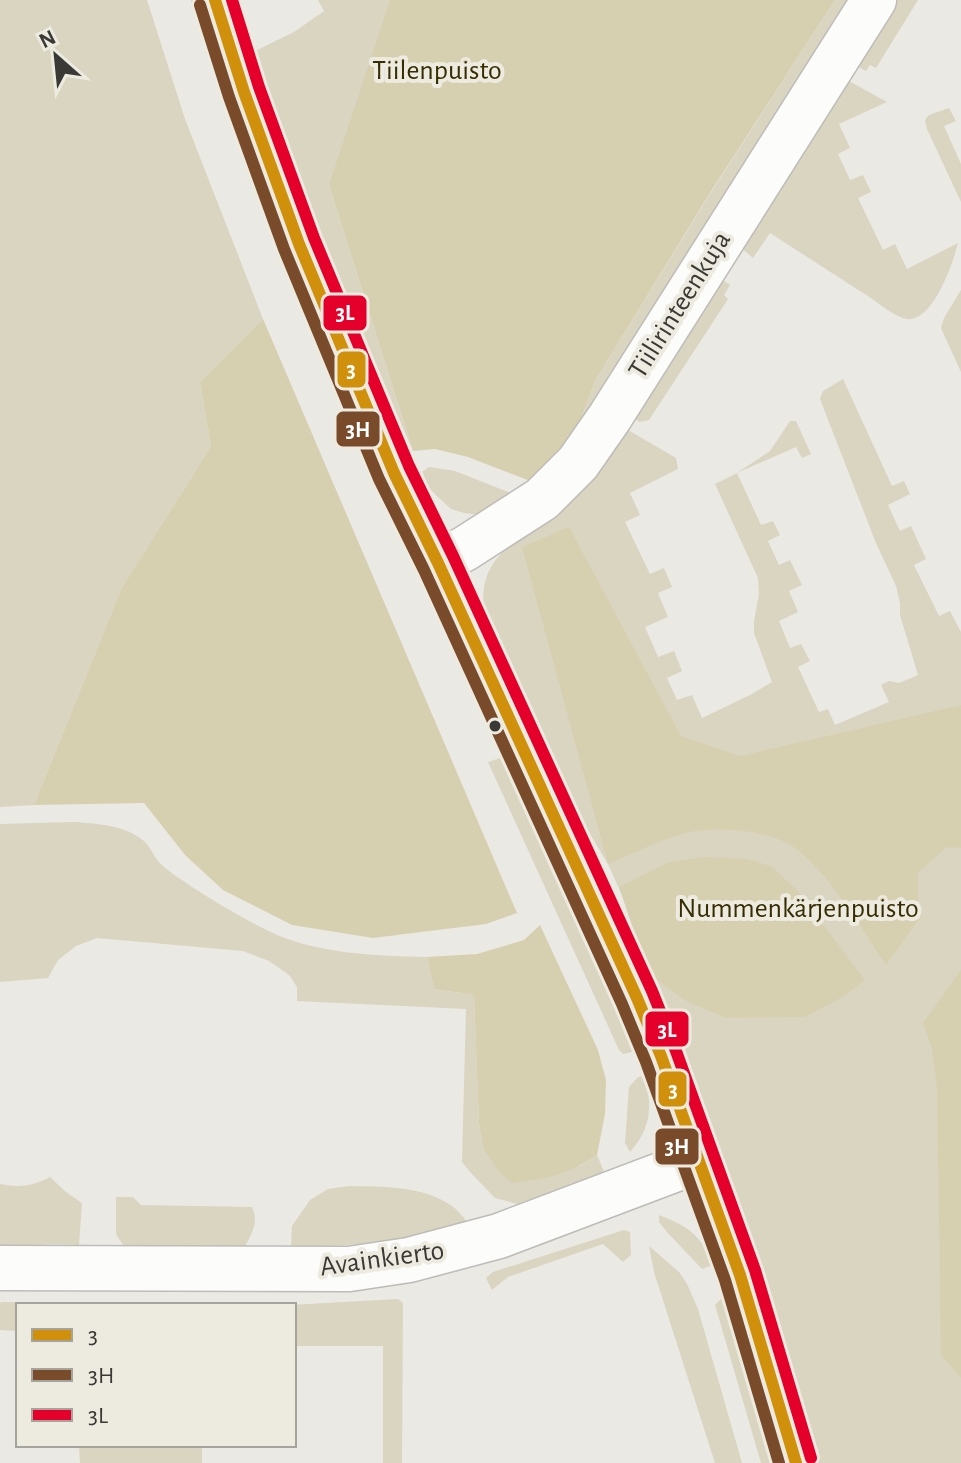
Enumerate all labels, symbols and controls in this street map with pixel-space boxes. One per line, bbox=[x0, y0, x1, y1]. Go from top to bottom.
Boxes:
north arrow bbox=[16, 16, 96, 96]
text: N bbox=[36, 26, 59, 52]
park label: Tiilenpuisto bbox=[372, 57, 502, 85]
street label: Tiilirinteenkuja bbox=[624, 227, 736, 383]
line badge: 3L bbox=[322, 294, 368, 332]
text: 3L bbox=[335, 302, 355, 324]
line badge: 3 bbox=[336, 350, 367, 389]
text: 3 bbox=[346, 359, 356, 381]
line badge: 3H bbox=[335, 410, 381, 448]
text: 3H bbox=[346, 419, 370, 441]
unlabelled marker bbox=[487, 718, 503, 734]
park label: Nummenkärjenpuisto bbox=[677, 895, 919, 923]
line badge: 3L bbox=[644, 1010, 690, 1048]
text: 3L bbox=[657, 1019, 677, 1041]
line badge: 3 bbox=[657, 1070, 688, 1108]
text: 3 bbox=[668, 1079, 678, 1101]
line badge: 3H bbox=[654, 1127, 700, 1166]
text: 3H bbox=[665, 1136, 689, 1158]
street label: Avainkierto bbox=[318, 1236, 446, 1282]
legend bbox=[16, 1303, 296, 1447]
text: 3 bbox=[88, 1324, 98, 1348]
text: 3H bbox=[88, 1364, 114, 1388]
text: 3L bbox=[88, 1404, 108, 1428]

